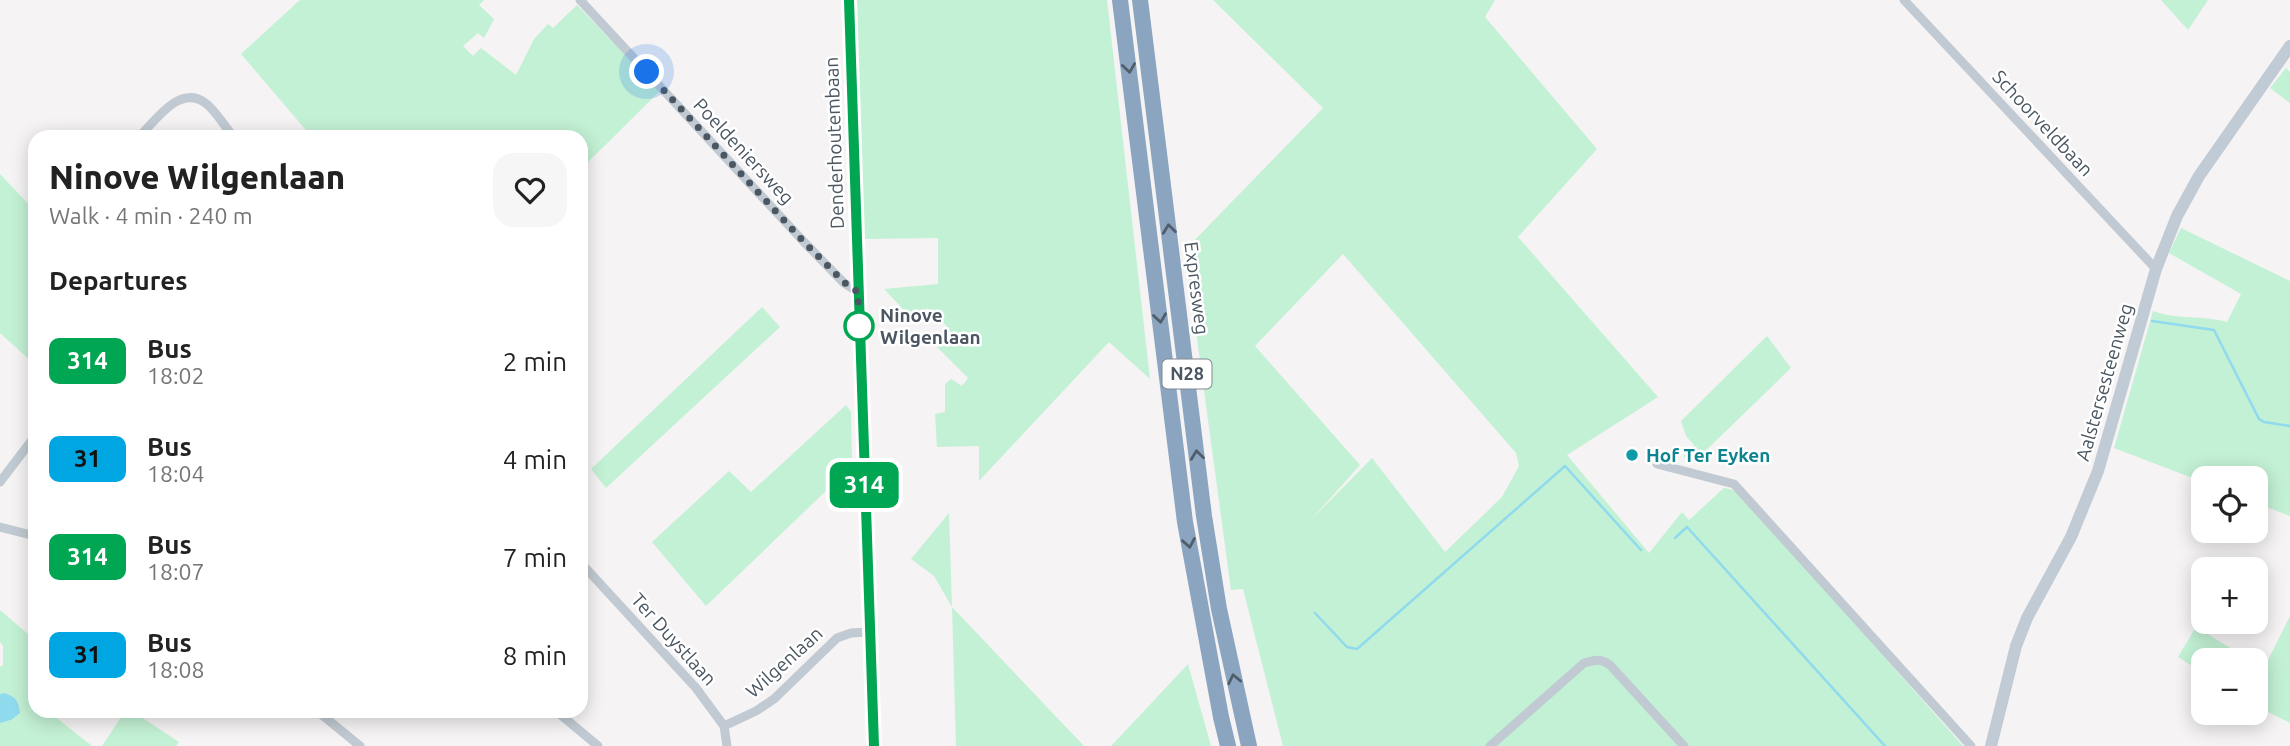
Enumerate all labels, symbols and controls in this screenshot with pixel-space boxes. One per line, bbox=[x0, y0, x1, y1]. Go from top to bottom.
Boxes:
your location bbox=[629, 54, 664, 89]
street label: Denderhoutembaan bbox=[820, 57, 848, 229]
one-way arrow bbox=[1122, 62, 1137, 74]
street label: Schoorveldbaan bbox=[1988, 65, 2098, 181]
street label: Poeldeniersweg bbox=[689, 93, 799, 209]
button: heart bbox=[493, 153, 567, 227]
text: Ninove Wilgenlaan bbox=[49, 158, 345, 195]
text: Walk · 4 min · 240 m bbox=[49, 203, 253, 228]
one-way arrow bbox=[1161, 223, 1176, 235]
street label: Expresweg bbox=[1180, 240, 1214, 336]
text: Departures bbox=[49, 266, 187, 295]
street label: Aalstersesteenweg bbox=[2071, 301, 2137, 463]
place label: Ninove Wilgenlaan bbox=[880, 304, 981, 348]
marker: Ninove Wilgenlaan bbox=[844, 311, 874, 341]
one-way arrow bbox=[1152, 312, 1167, 324]
text: Bus bbox=[147, 334, 192, 363]
text: 314 bbox=[67, 347, 108, 374]
text: 2 min bbox=[503, 347, 567, 376]
road number: N28 bbox=[1162, 360, 1212, 388]
text: 18:02 bbox=[147, 363, 205, 388]
text: Bus bbox=[147, 432, 192, 461]
place label: Hof Ter Eyken bbox=[1646, 444, 1770, 466]
text: 31 bbox=[74, 445, 101, 472]
text: 4 min bbox=[503, 445, 567, 474]
marker: Hof Ter Eyken bbox=[1624, 447, 1640, 463]
one-way arrow bbox=[1189, 449, 1204, 461]
text: 18:04 bbox=[147, 461, 205, 486]
line badge: 314 bbox=[824, 462, 904, 508]
map controls bbox=[2191, 466, 2268, 725]
button: locate bbox=[2191, 466, 2268, 543]
text: 314 bbox=[844, 471, 884, 498]
text: Bus bbox=[147, 530, 192, 559]
one-way arrow bbox=[1181, 537, 1196, 549]
text: 314 bbox=[67, 543, 108, 570]
text: 7 min bbox=[503, 543, 567, 572]
button: + bbox=[2191, 557, 2268, 634]
text: 18:07 bbox=[147, 559, 205, 584]
street label: Ter Duystlaan bbox=[627, 588, 721, 690]
street label: Wilgenlaan bbox=[741, 622, 827, 702]
text: Bus bbox=[147, 628, 192, 657]
text: 31 bbox=[74, 641, 101, 668]
text: 8 min bbox=[503, 641, 567, 670]
button: − bbox=[2191, 648, 2268, 725]
text: 18:08 bbox=[147, 657, 205, 682]
one-way arrow bbox=[1227, 673, 1242, 685]

